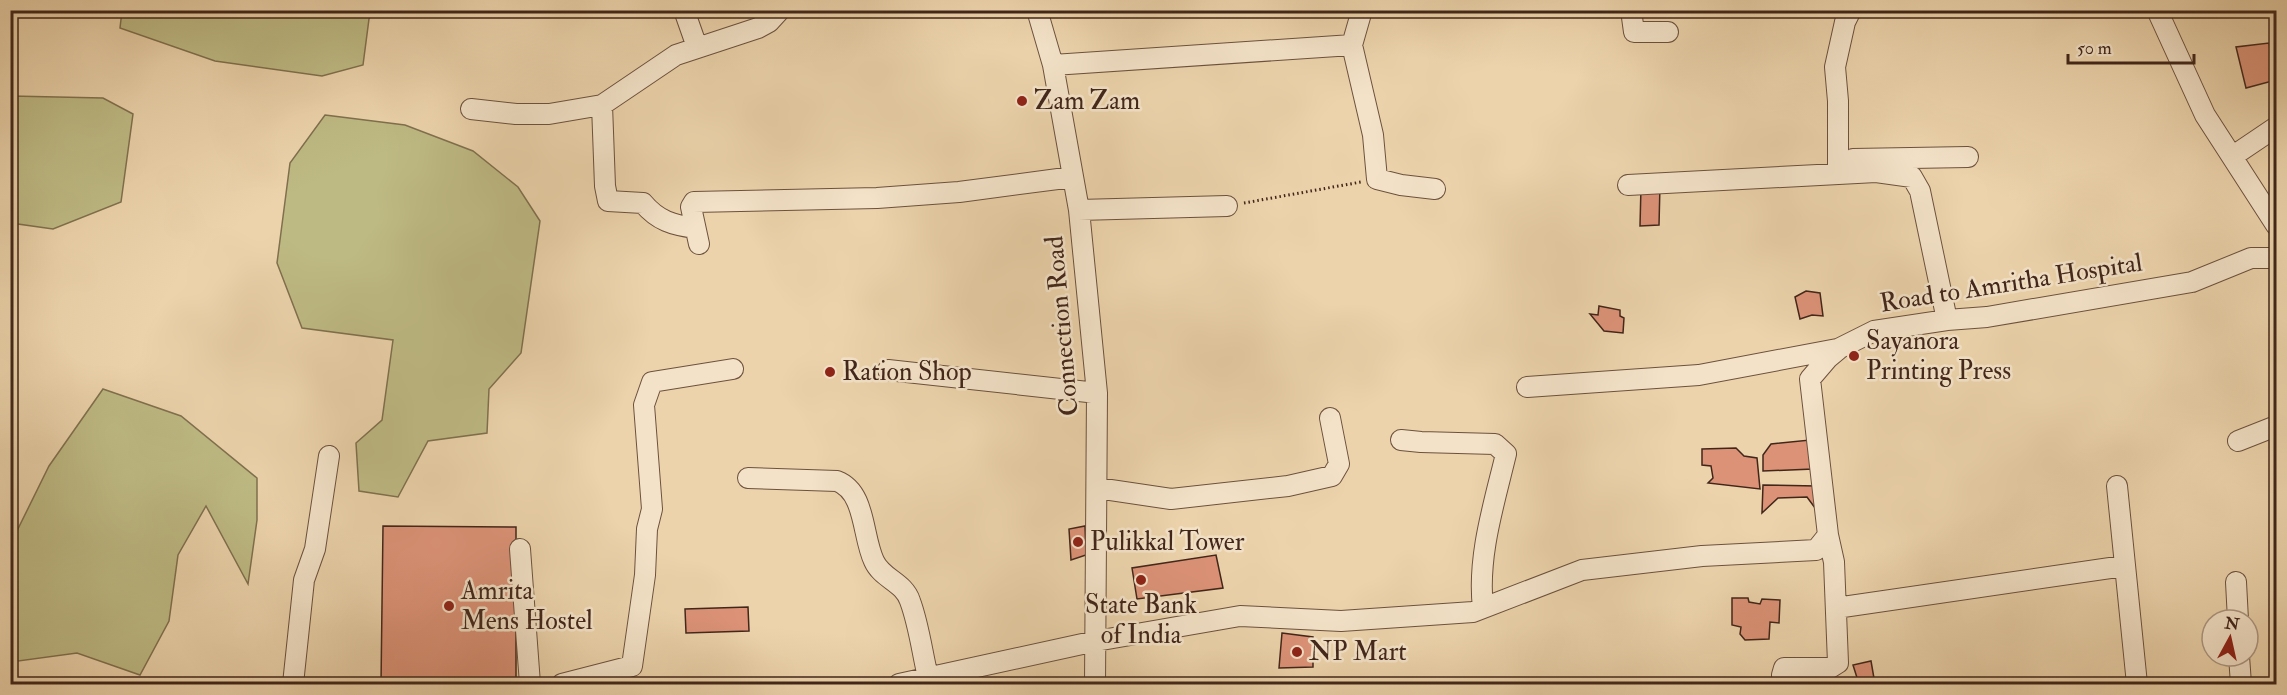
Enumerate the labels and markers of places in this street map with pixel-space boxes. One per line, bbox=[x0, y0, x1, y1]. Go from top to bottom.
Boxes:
place label: Zam Zam bbox=[1034, 85, 1140, 117]
marker: Zam Zam bbox=[1015, 94, 1029, 108]
place label: Sayanora Printing Press bbox=[1866, 325, 2011, 387]
marker: Sayanora Printing Press bbox=[1847, 349, 1861, 363]
place label: Ration Shop bbox=[842, 356, 972, 389]
marker: Ration Shop bbox=[823, 365, 837, 379]
place label: Pulikkal Tower bbox=[1090, 526, 1245, 558]
marker: Pulikkal Tower bbox=[1071, 535, 1085, 549]
marker: State Bank of India bbox=[1134, 573, 1148, 587]
place label: Amrita Mens Hostel bbox=[460, 575, 593, 637]
place label: State Bank of India bbox=[1085, 589, 1198, 651]
marker: Amrita Mens Hostel bbox=[442, 599, 456, 613]
place label: NP Mart bbox=[1309, 636, 1407, 668]
marker: NP Mart bbox=[1290, 645, 1304, 659]

